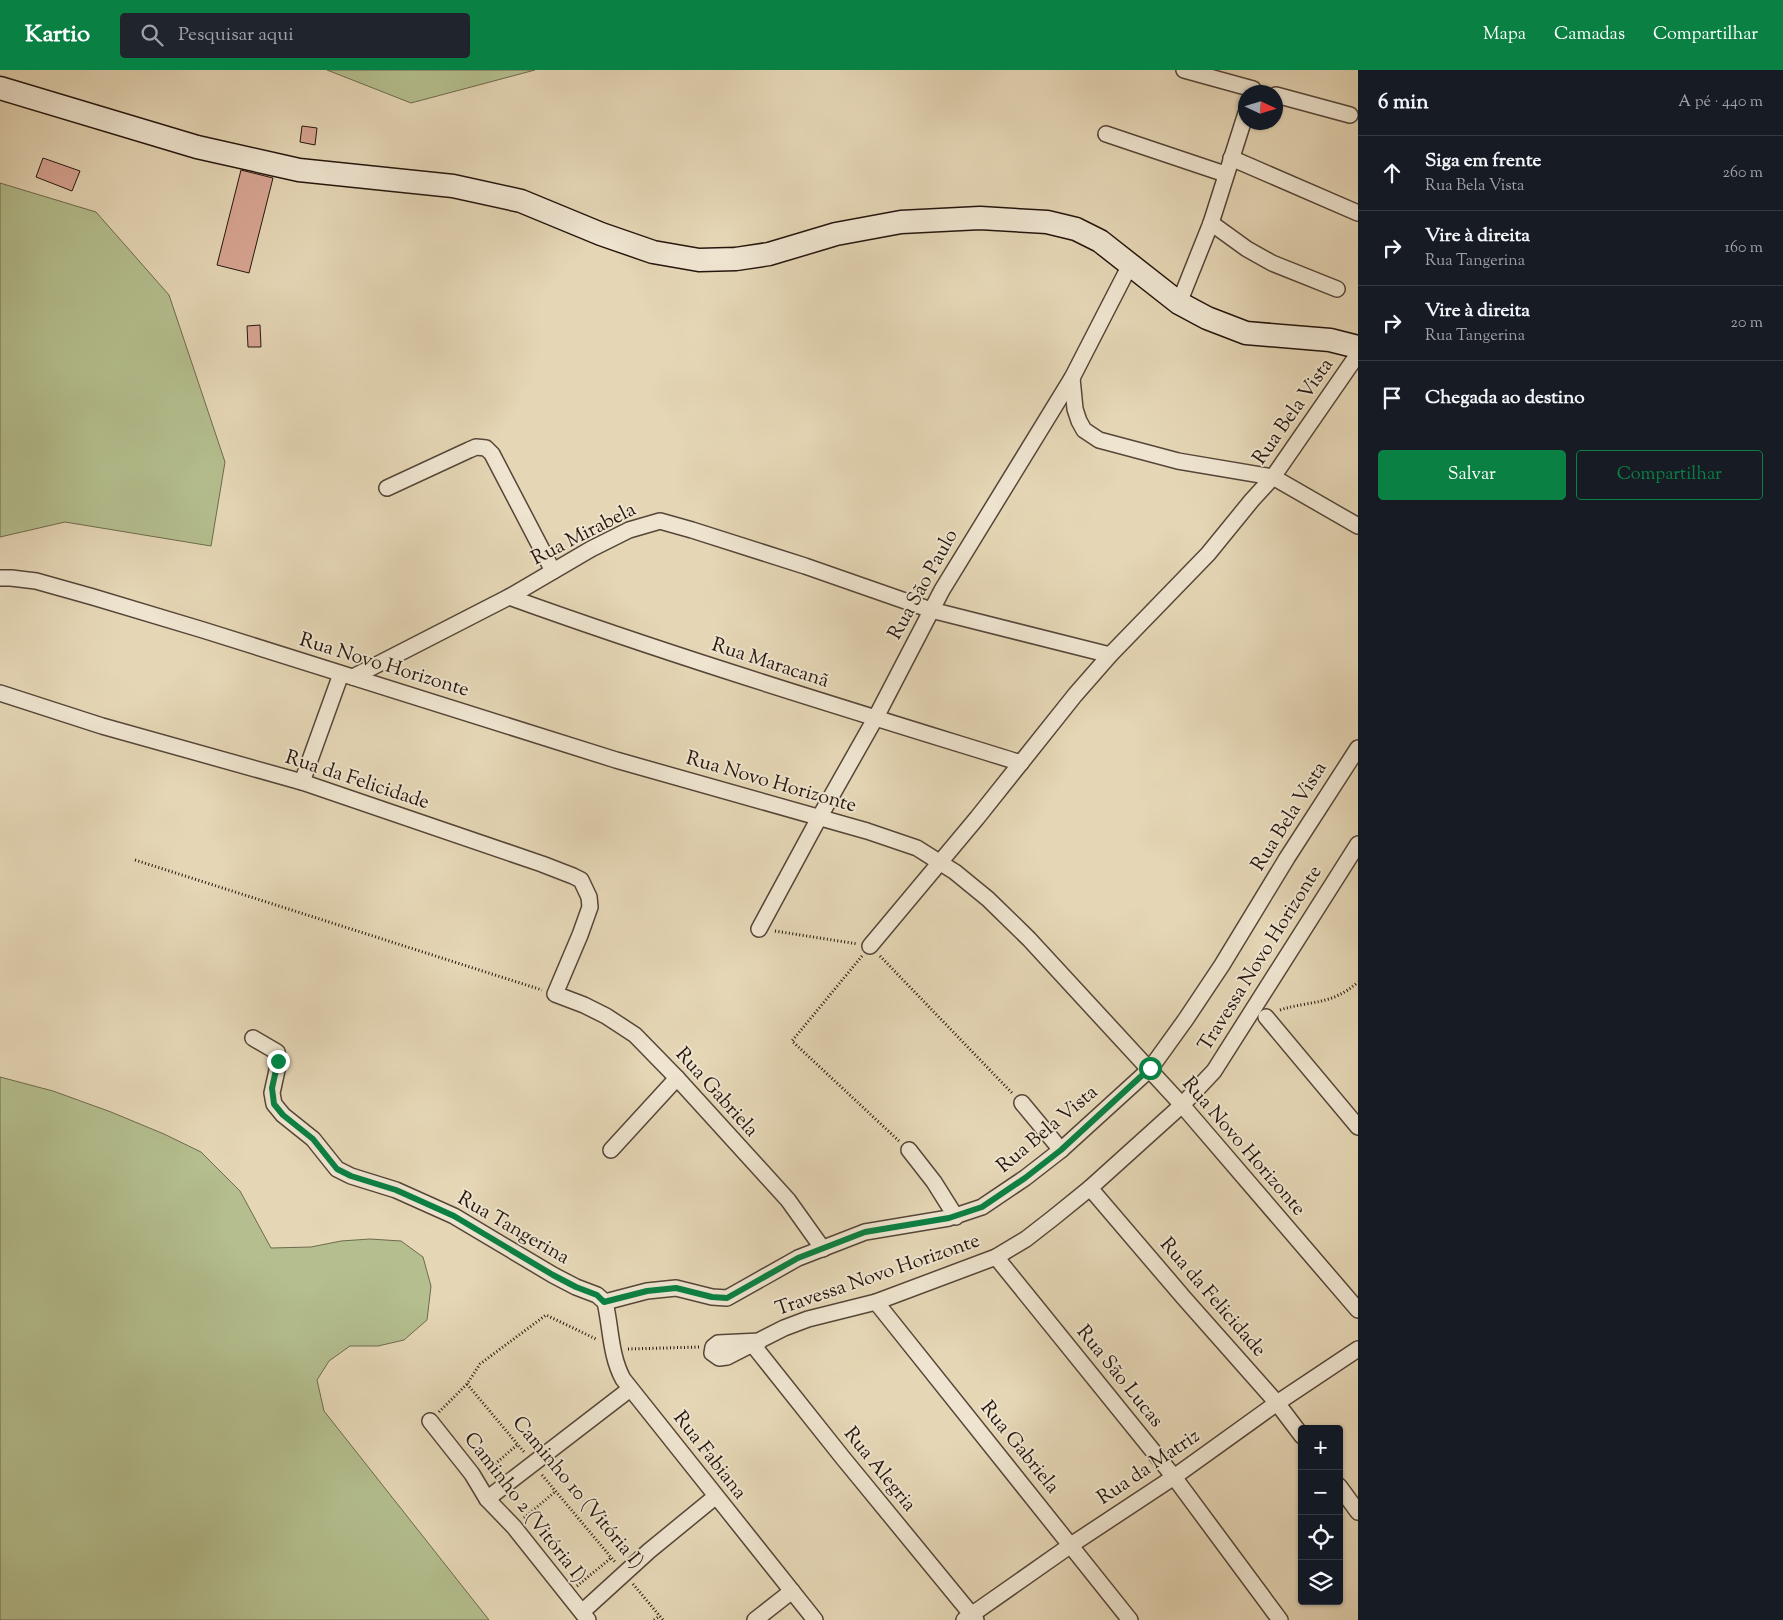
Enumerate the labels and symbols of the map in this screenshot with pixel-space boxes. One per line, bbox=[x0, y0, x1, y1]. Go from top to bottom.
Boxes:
north arrow bbox=[1238, 85, 1283, 130]
street label: Rua Bela Vista bbox=[1246, 353, 1342, 471]
street label: Rua Mirabela bbox=[527, 496, 641, 574]
street label: Rua São Paulo bbox=[882, 524, 966, 646]
street label: Rua Novo Horizonte bbox=[296, 626, 472, 706]
street label: Rua Maracanã bbox=[708, 631, 832, 697]
street label: Rua da Felicidade bbox=[281, 744, 433, 818]
street label: Rua Novo Horizonte bbox=[682, 745, 860, 821]
street label: Rua Bela Vista bbox=[1245, 757, 1335, 877]
street label: Travessa Novo Horizonte bbox=[1192, 860, 1330, 1058]
street label: Rua Gabriela bbox=[668, 1042, 764, 1144]
route end bbox=[267, 1050, 290, 1073]
route start bbox=[1139, 1057, 1162, 1080]
street label: Rua Novo Horizonte bbox=[1174, 1071, 1312, 1223]
street label: Rua Bela Vista bbox=[991, 1079, 1105, 1181]
street label: Rua Tangerina bbox=[452, 1185, 574, 1273]
street label: Travessa Novo Horizonte bbox=[772, 1227, 984, 1325]
street label: Rua da Felicidade bbox=[1152, 1232, 1272, 1364]
street label: Rua São Lucas bbox=[1069, 1319, 1170, 1435]
street label: Rua Gabriela bbox=[972, 1395, 1066, 1501]
street label: Rua Fabiana bbox=[665, 1406, 753, 1506]
street label: Caminho 10 (Vitória I) bbox=[504, 1410, 650, 1576]
street label: Rua Alegria bbox=[836, 1421, 922, 1519]
street label: Rua da Matriz bbox=[1092, 1423, 1206, 1513]
street label: Caminho 2 (Vitória I) bbox=[456, 1427, 592, 1589]

